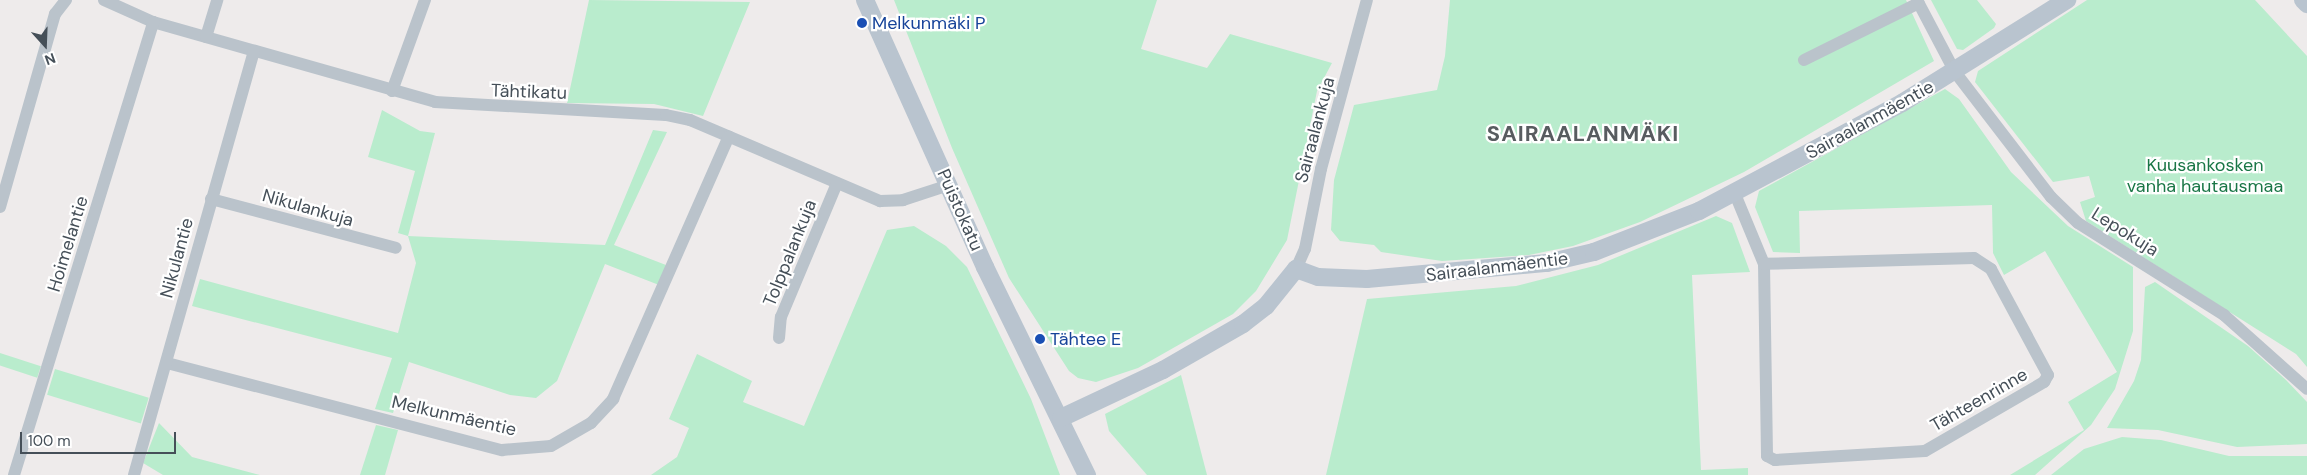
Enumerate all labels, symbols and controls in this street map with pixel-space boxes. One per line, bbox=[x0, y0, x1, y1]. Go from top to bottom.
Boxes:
place label: Melkunmäki P bbox=[872, 12, 986, 34]
marker: Melkunmäki P bbox=[856, 17, 868, 29]
north arrow bbox=[20, 20, 70, 70]
text: N bbox=[42, 49, 58, 69]
street label: Sairaalankuja bbox=[1291, 75, 1339, 185]
street label: Sairaalanmäentie bbox=[1802, 76, 1938, 164]
street label: Tähtikatu bbox=[491, 80, 567, 104]
district label: SAIRAALANMÄKI bbox=[1485, 121, 1681, 147]
park label: Kuusankosken vanha hautausmaa bbox=[2127, 155, 2283, 198]
street label: Puistokatu bbox=[932, 166, 988, 254]
street label: Nikulankuja bbox=[260, 185, 356, 231]
street label: Hoimelantie bbox=[43, 193, 93, 295]
street label: Tolppalankuja bbox=[759, 196, 821, 310]
street label: Lepokuja bbox=[2088, 203, 2162, 261]
street label: Nikulantie bbox=[156, 216, 198, 300]
street label: Sairaalanmäentie bbox=[1425, 248, 1569, 286]
place label: Tähtee E bbox=[1050, 328, 1121, 350]
marker: Tähtee E bbox=[1034, 333, 1046, 345]
street label: Tähteenrinne bbox=[1927, 364, 2031, 436]
street label: Melkunmäentie bbox=[390, 391, 518, 441]
scale bar bbox=[22, 422, 179, 454]
text: 100 m bbox=[28, 431, 71, 451]

